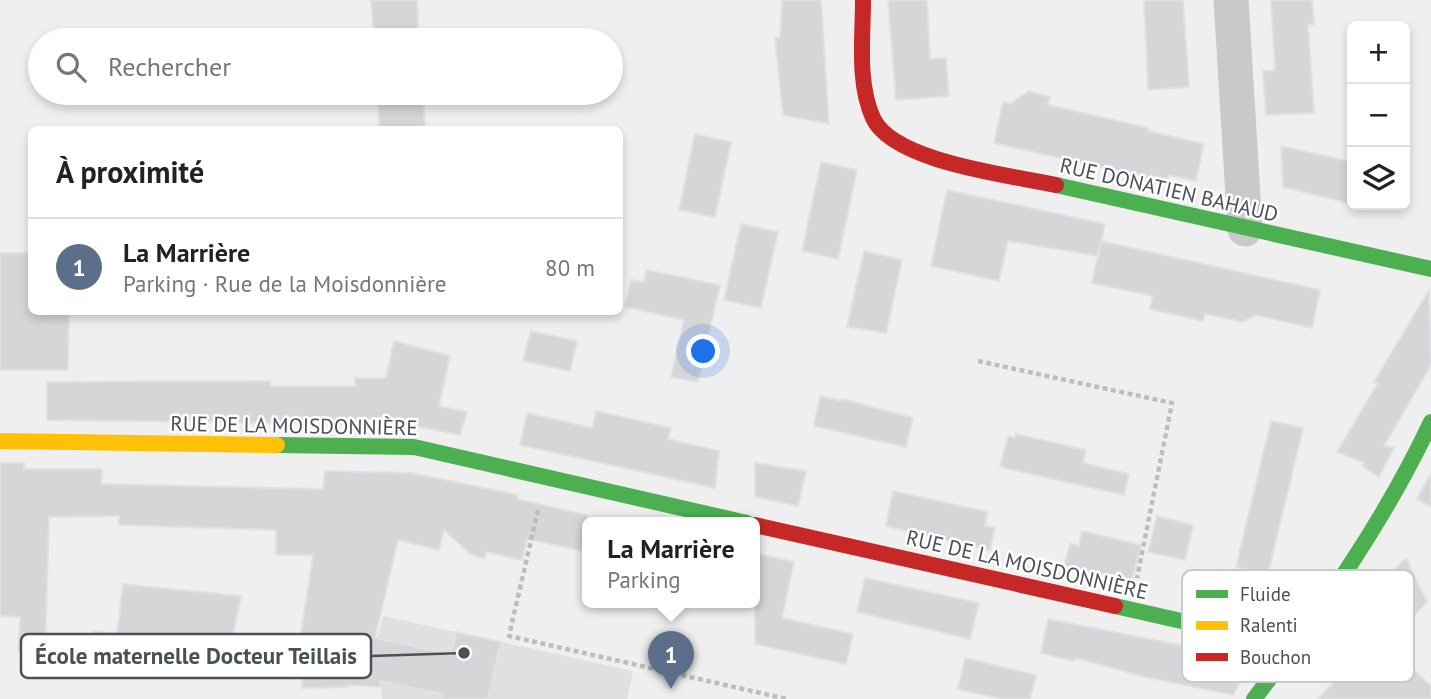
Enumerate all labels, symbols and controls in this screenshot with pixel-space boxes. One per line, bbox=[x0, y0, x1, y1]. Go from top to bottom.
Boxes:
map controls bbox=[1347, 21, 1410, 210]
button: + bbox=[1347, 21, 1410, 84]
search box bbox=[28, 28, 623, 105]
icon: search bbox=[52, 48, 90, 86]
text: Rechercher bbox=[108, 50, 231, 83]
button: − bbox=[1347, 84, 1410, 147]
button: layers bbox=[1347, 147, 1410, 210]
street label: RUE DONATIEN BAHAUD bbox=[1057, 151, 1281, 228]
text: À proximité bbox=[56, 152, 204, 191]
text: La Marrière bbox=[123, 236, 250, 269]
text: 1 bbox=[72, 253, 86, 282]
text: 80 m bbox=[545, 253, 595, 282]
text: Parking · Rue de la Moisdonnière bbox=[123, 269, 447, 298]
your location bbox=[686, 334, 720, 368]
street label: RUE DE LA MOISDONNIÈRE bbox=[170, 410, 418, 441]
popup bbox=[582, 517, 760, 608]
street label: RUE DE LA MOISDONNIÈRE bbox=[904, 524, 1151, 605]
text: La Marrière bbox=[607, 532, 735, 565]
text: Parking bbox=[607, 565, 681, 594]
legend bbox=[1182, 570, 1414, 682]
text: Fluide bbox=[1240, 582, 1291, 606]
text: Ralenti bbox=[1240, 613, 1298, 637]
pin: 1 bbox=[648, 631, 694, 689]
callout: École maternelle Docteur Teillais bbox=[21, 634, 371, 678]
text: École maternelle Docteur Teillais bbox=[35, 641, 357, 670]
text: Bouchon bbox=[1240, 645, 1311, 669]

